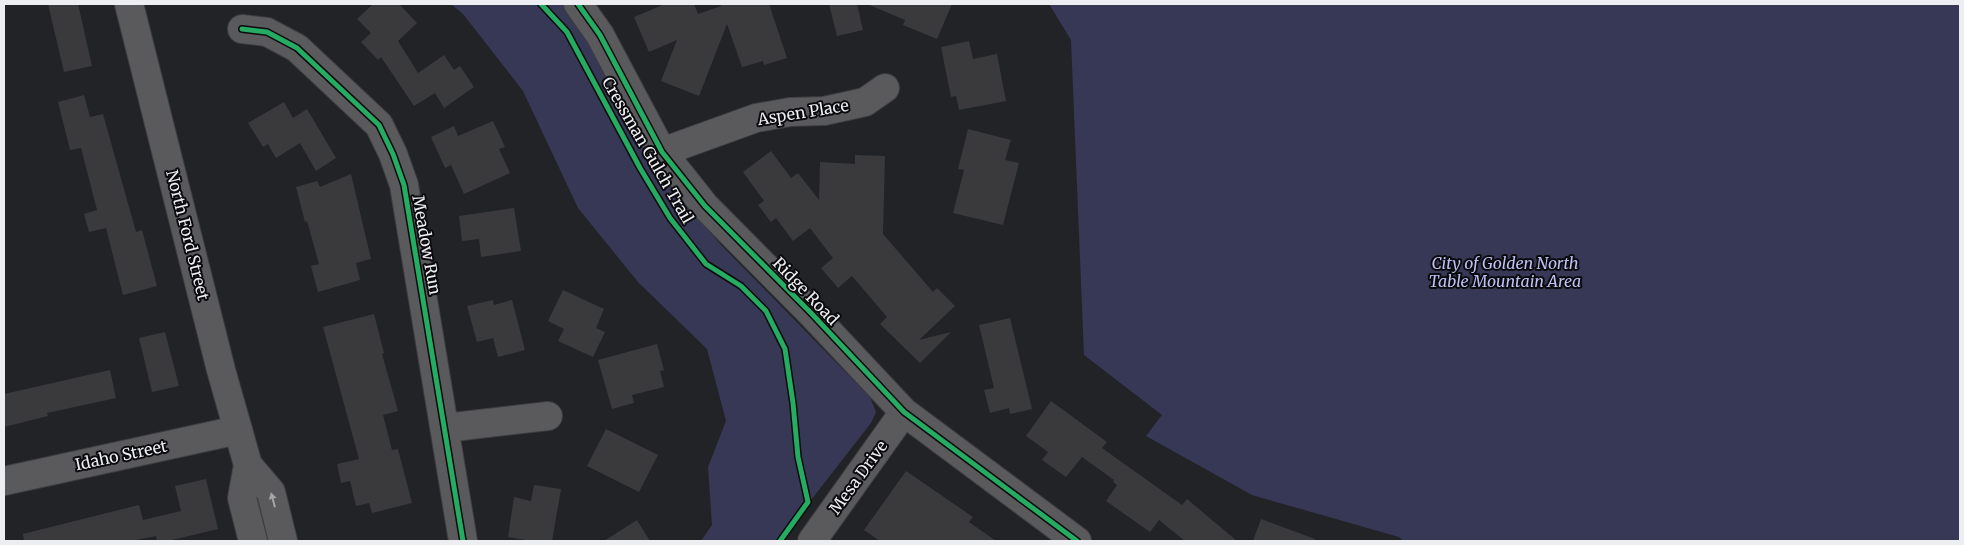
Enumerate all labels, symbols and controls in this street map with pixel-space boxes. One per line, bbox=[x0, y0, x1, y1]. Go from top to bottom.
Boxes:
street label: Cressman Gulch Trail bbox=[598, 73, 698, 227]
street label: Aspen Place bbox=[755, 95, 850, 129]
street label: North Ford Street bbox=[162, 168, 214, 303]
street label: Meadow Run bbox=[408, 194, 446, 297]
street label: Ridge Road bbox=[769, 253, 843, 329]
park label: City of Golden North Table Mountain Area bbox=[1429, 253, 1581, 291]
street label: Idaho Street bbox=[73, 435, 169, 474]
street label: Mesa Drive bbox=[825, 436, 891, 518]
one-way arrow bbox=[268, 492, 276, 507]

